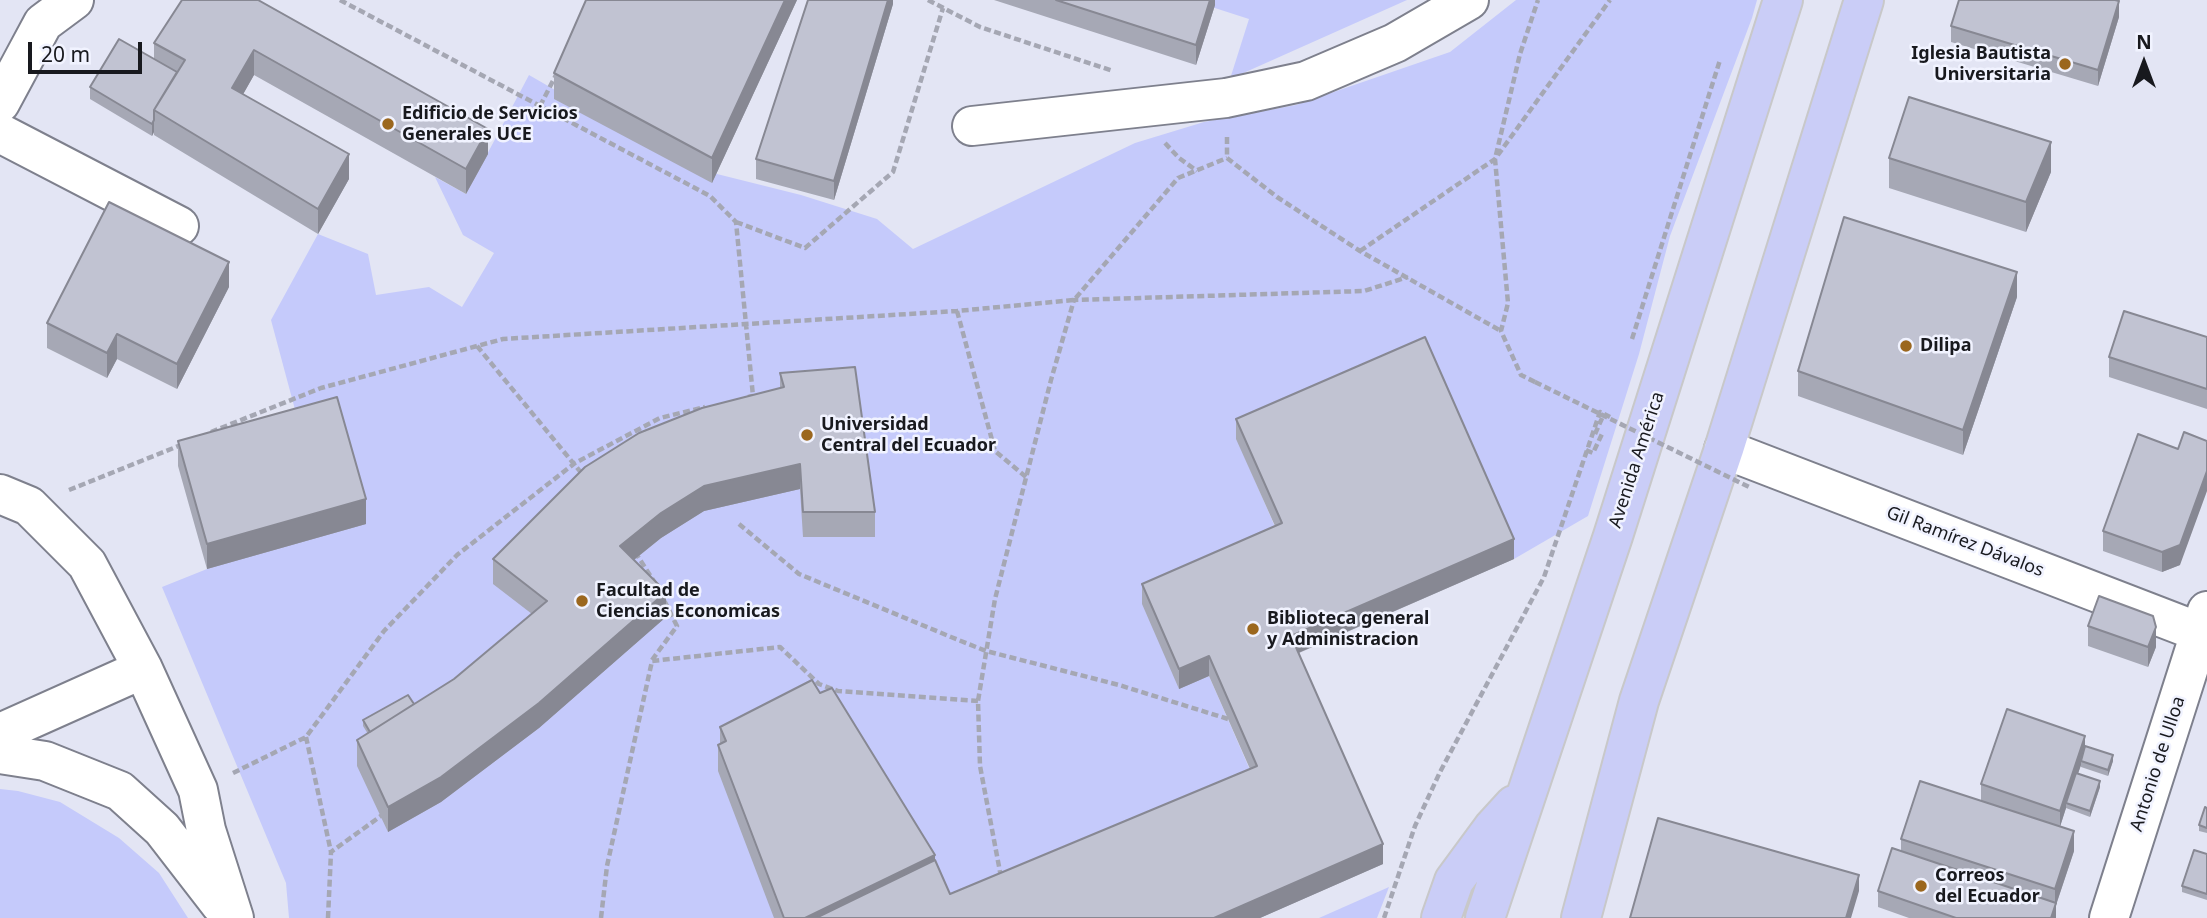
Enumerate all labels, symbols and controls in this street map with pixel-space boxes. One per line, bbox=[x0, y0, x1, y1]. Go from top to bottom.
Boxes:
scale bar bbox=[32, 28, 145, 72]
north arrow bbox=[2109, 28, 2179, 98]
text: N bbox=[2136, 29, 2152, 55]
text: 20 m bbox=[41, 40, 90, 68]
place label: Iglesia Bautista Universitaria bbox=[1911, 43, 2051, 86]
marker: Iglesia Bautista Universitaria bbox=[2057, 56, 2073, 72]
place label: Edificio de Servicios Generales UCE bbox=[402, 103, 578, 146]
marker: Edificio de Servicios Generales UCE bbox=[380, 116, 396, 132]
place label: Dilipa bbox=[1920, 335, 1971, 357]
marker: Dilipa bbox=[1898, 338, 1914, 354]
street label: Avenida América bbox=[1605, 389, 1669, 531]
place label: Universidad Central del Ecuador bbox=[821, 414, 996, 457]
marker: Universidad Central del Ecuador bbox=[799, 427, 815, 443]
street label: Gil Ramírez Dávalos bbox=[1883, 502, 2047, 582]
place label: Facultad de Ciencias Economicas bbox=[596, 580, 780, 622]
marker: Facultad de Ciencias Economicas bbox=[574, 593, 590, 609]
place label: Biblioteca general y Administracion bbox=[1267, 608, 1429, 650]
marker: Biblioteca general y Administracion bbox=[1245, 621, 1261, 637]
street label: Antonio de Ulloa bbox=[2126, 694, 2190, 834]
place label: Correos del Ecuador bbox=[1935, 865, 2040, 908]
marker: Correos del Ecuador bbox=[1913, 878, 1929, 894]

